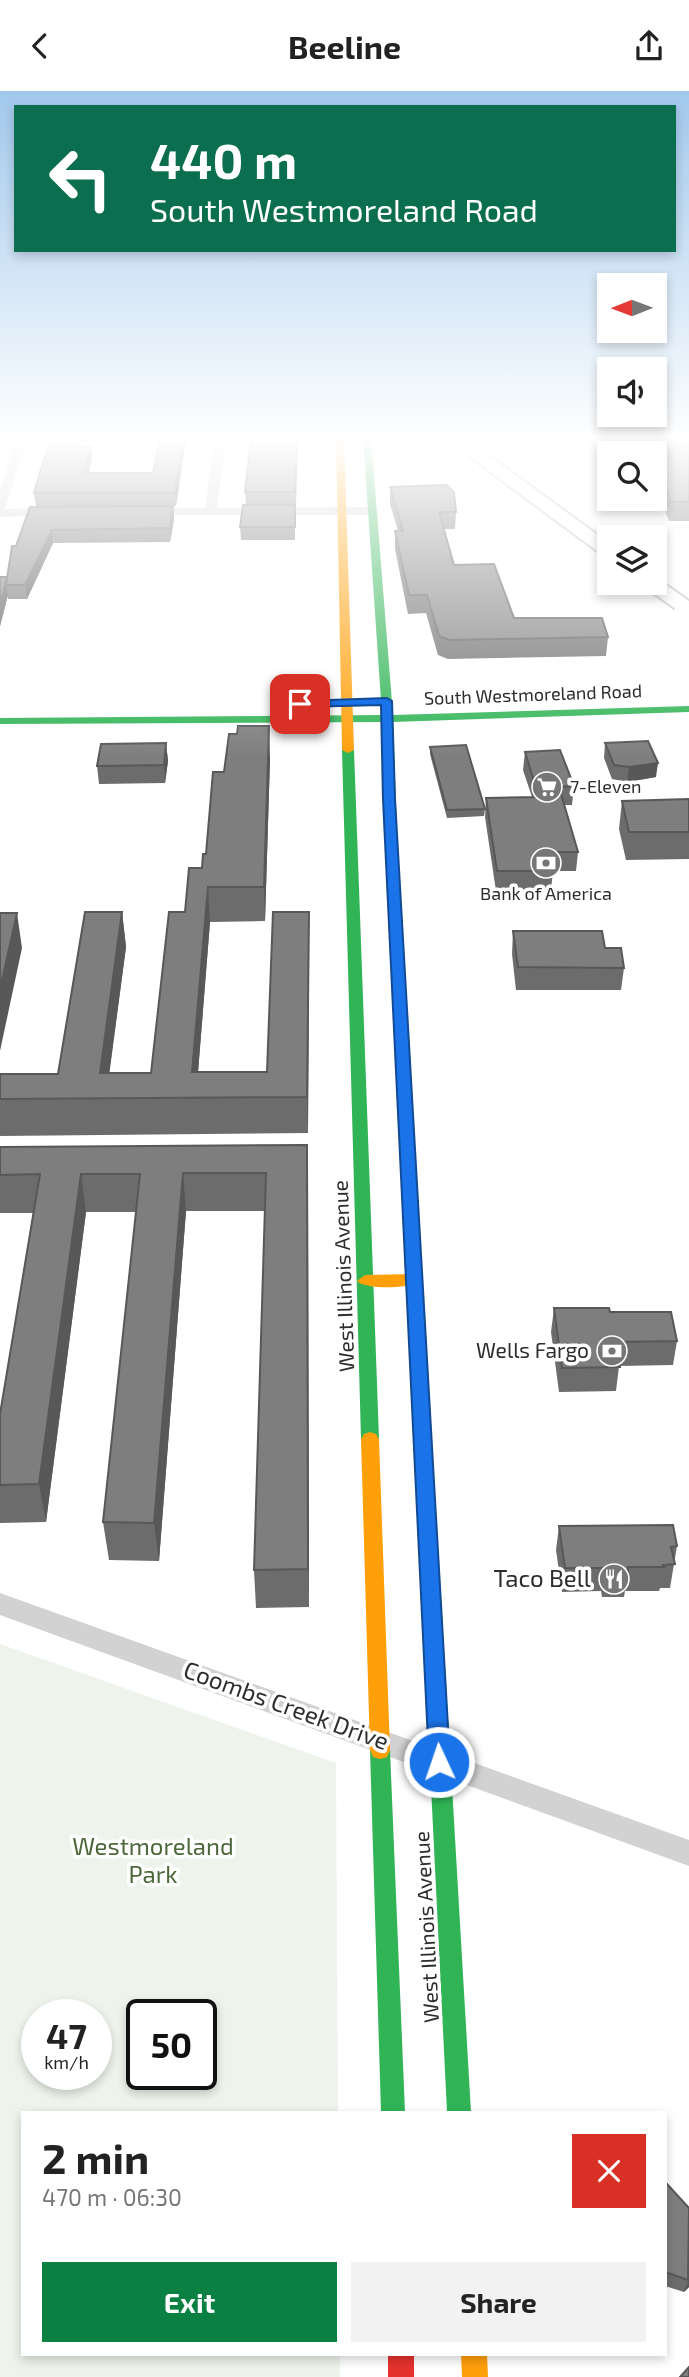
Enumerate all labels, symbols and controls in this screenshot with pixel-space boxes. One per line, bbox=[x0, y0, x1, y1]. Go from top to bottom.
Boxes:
icon: back bbox=[21, 27, 59, 65]
text: Beeline bbox=[288, 27, 401, 65]
icon: share bbox=[630, 27, 668, 65]
text: 440 m bbox=[150, 130, 297, 189]
icon: left bbox=[35, 133, 126, 224]
text: South Westmoreland Road bbox=[150, 190, 538, 228]
north arrow bbox=[597, 273, 667, 343]
map controls bbox=[597, 273, 667, 595]
button: sound bbox=[597, 357, 667, 427]
button: search bbox=[597, 441, 667, 511]
button: layers bbox=[597, 525, 667, 595]
pin bbox=[270, 674, 330, 734]
street label: South Westmoreland Road bbox=[424, 679, 642, 709]
icon: arrive bbox=[281, 685, 319, 723]
supermarket icon: 7-Eleven bbox=[530, 770, 564, 804]
place label: 7-Eleven bbox=[570, 775, 642, 797]
bank icon: Bank of America bbox=[529, 846, 563, 880]
place label: Bank of America bbox=[480, 882, 612, 904]
street label: West Illinois Avenue bbox=[327, 1180, 358, 1372]
bank icon: Wells Fargo bbox=[595, 1334, 629, 1368]
place label: Wells Fargo bbox=[476, 1337, 589, 1362]
restaurant icon: Taco Bell bbox=[597, 1562, 631, 1596]
place label: Taco Bell bbox=[494, 1563, 591, 1592]
street label: Coombs Creek Drive bbox=[180, 1654, 393, 1755]
position arrow bbox=[402, 1725, 476, 1799]
park label: Westmoreland Park bbox=[72, 1831, 234, 1888]
street label: West Illinois Avenue bbox=[408, 1831, 443, 2024]
speed limit sign: 50 bbox=[126, 1999, 217, 2090]
text: 47 bbox=[46, 2014, 87, 2056]
text: km/h bbox=[44, 2051, 89, 2073]
text: 2 min bbox=[42, 2132, 149, 2182]
button: close bbox=[572, 2134, 646, 2208]
text: 470 m · 06:30 bbox=[42, 2183, 182, 2211]
button: Exit bbox=[42, 2262, 337, 2342]
button: Share bbox=[351, 2262, 646, 2342]

